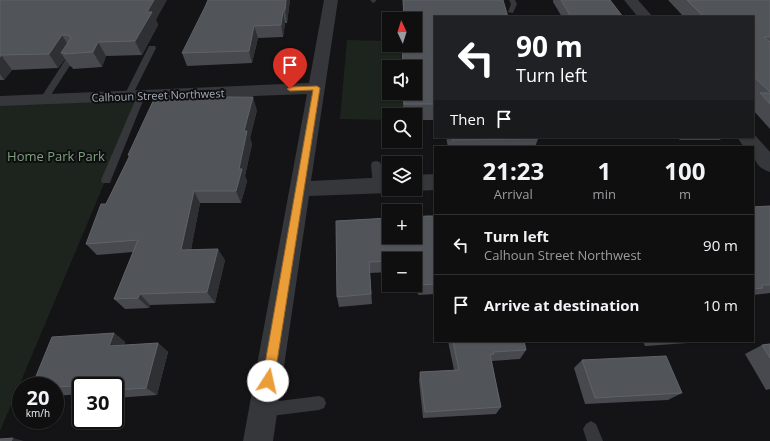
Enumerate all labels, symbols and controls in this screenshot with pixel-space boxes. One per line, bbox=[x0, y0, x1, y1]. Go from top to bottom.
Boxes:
north arrow bbox=[382, 12, 422, 52]
map controls bbox=[382, 12, 422, 292]
text: 90 m bbox=[516, 27, 583, 65]
icon: left bbox=[450, 32, 502, 84]
pin bbox=[273, 48, 307, 89]
icon: arrive bbox=[279, 54, 301, 76]
button: sound bbox=[382, 60, 422, 100]
text: Turn left bbox=[516, 63, 587, 87]
street label: Calhoun Street Northwest bbox=[91, 85, 225, 105]
button: search bbox=[382, 108, 422, 148]
icon: arrive bbox=[493, 108, 515, 130]
text: Then bbox=[450, 109, 485, 129]
park label: Home Park Park bbox=[7, 147, 105, 165]
text: 21:23 bbox=[482, 154, 544, 187]
text: 1 bbox=[597, 154, 611, 187]
text: 100 bbox=[664, 154, 706, 187]
button: layers bbox=[382, 156, 422, 196]
text: Arrival bbox=[494, 185, 533, 203]
text: min bbox=[593, 185, 616, 203]
text: m bbox=[679, 185, 691, 203]
button: + bbox=[382, 204, 422, 244]
text: Turn left bbox=[484, 226, 549, 246]
icon: left bbox=[450, 234, 472, 256]
text: 90 m bbox=[703, 235, 738, 255]
text: Calhoun Street Northwest bbox=[484, 246, 641, 264]
button: − bbox=[382, 252, 422, 292]
icon: arrive bbox=[450, 294, 472, 316]
text: Arrive at destination bbox=[484, 295, 639, 315]
text: 10 m bbox=[703, 295, 738, 315]
position arrow bbox=[247, 360, 289, 402]
speed limit sign: 30 bbox=[72, 377, 124, 429]
text: 20 bbox=[27, 384, 49, 411]
text: km/h bbox=[26, 406, 50, 420]

